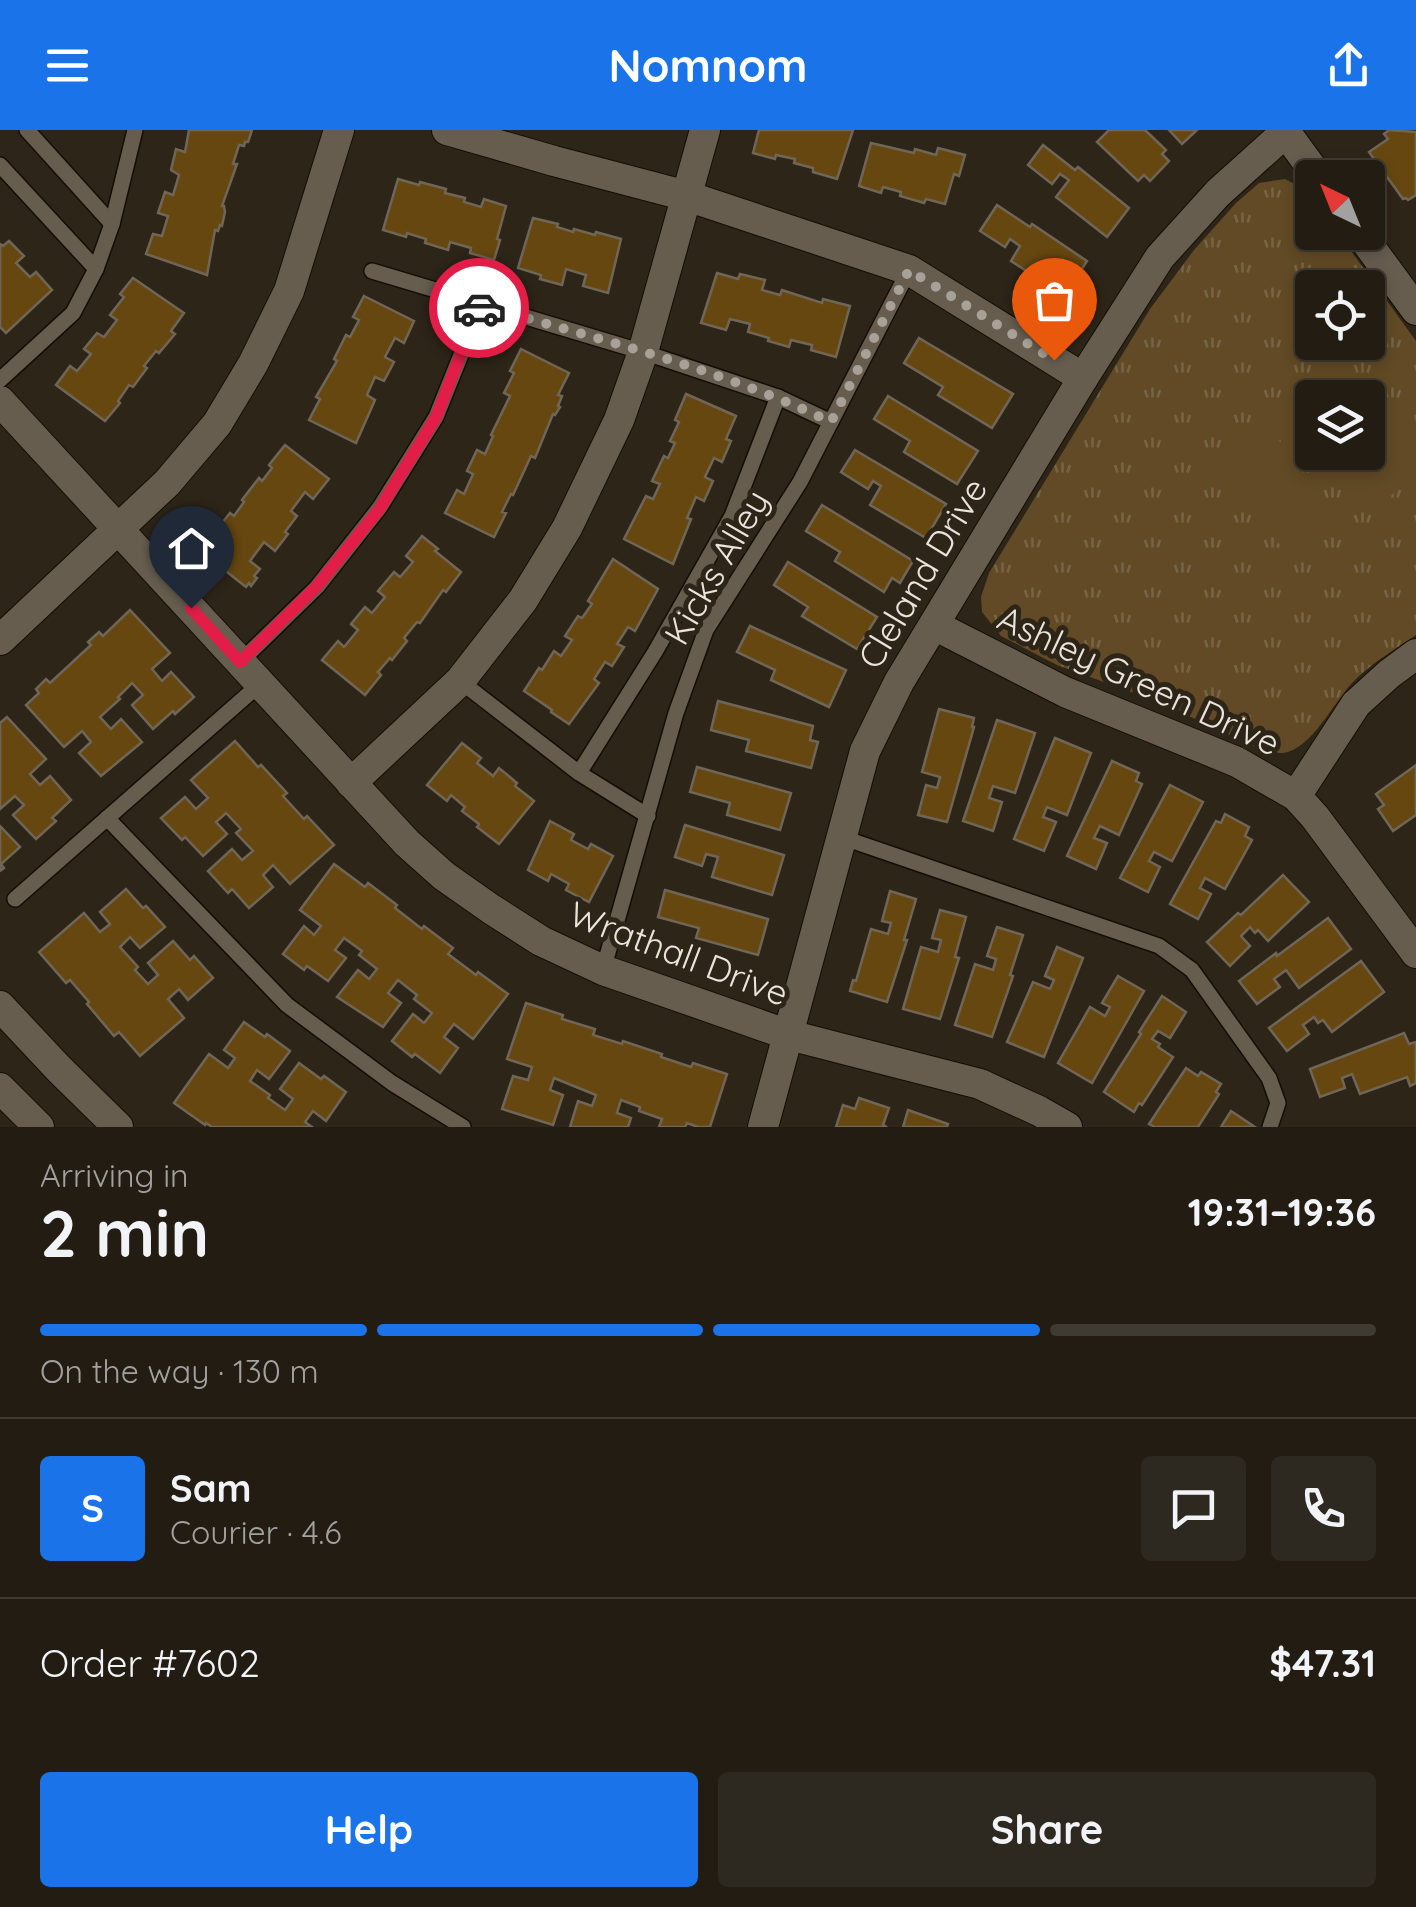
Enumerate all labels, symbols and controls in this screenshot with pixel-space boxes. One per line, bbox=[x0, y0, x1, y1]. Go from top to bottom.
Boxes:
text: Nomnom bbox=[608, 37, 808, 93]
icon: menu bbox=[40, 38, 95, 93]
icon: share bbox=[1321, 38, 1376, 93]
north arrow bbox=[1295, 160, 1385, 250]
map controls bbox=[1295, 160, 1385, 470]
courier bbox=[429, 258, 529, 358]
pin bbox=[1012, 258, 1097, 361]
button: locate bbox=[1295, 270, 1385, 360]
icon: bag bbox=[1027, 273, 1082, 328]
icon: car bbox=[452, 281, 507, 336]
button: layers bbox=[1295, 380, 1385, 470]
street label: Cleland Drive bbox=[848, 470, 996, 676]
street label: Kicks Alley bbox=[654, 482, 778, 652]
pin bbox=[149, 506, 234, 609]
icon: home bbox=[164, 521, 219, 576]
street label: Ashley Green Drive bbox=[991, 595, 1287, 765]
street label: Wrathall Drive bbox=[563, 891, 795, 1015]
text: Arriving in bbox=[40, 1155, 189, 1195]
text: 19:31–19:36 bbox=[1188, 1188, 1376, 1236]
text: 2 min bbox=[40, 1192, 209, 1273]
text: On the way · 130 m bbox=[40, 1351, 319, 1391]
button: chat bbox=[1141, 1456, 1246, 1561]
button: phone bbox=[1271, 1456, 1376, 1561]
text: Sam bbox=[170, 1464, 252, 1512]
text: S bbox=[81, 1484, 104, 1532]
text: Courier · 4.6 bbox=[170, 1512, 342, 1552]
text: Order #7602 bbox=[40, 1639, 260, 1687]
text: $47.31 bbox=[1269, 1639, 1376, 1687]
button: Help bbox=[40, 1772, 698, 1887]
button: Share bbox=[718, 1772, 1376, 1887]

